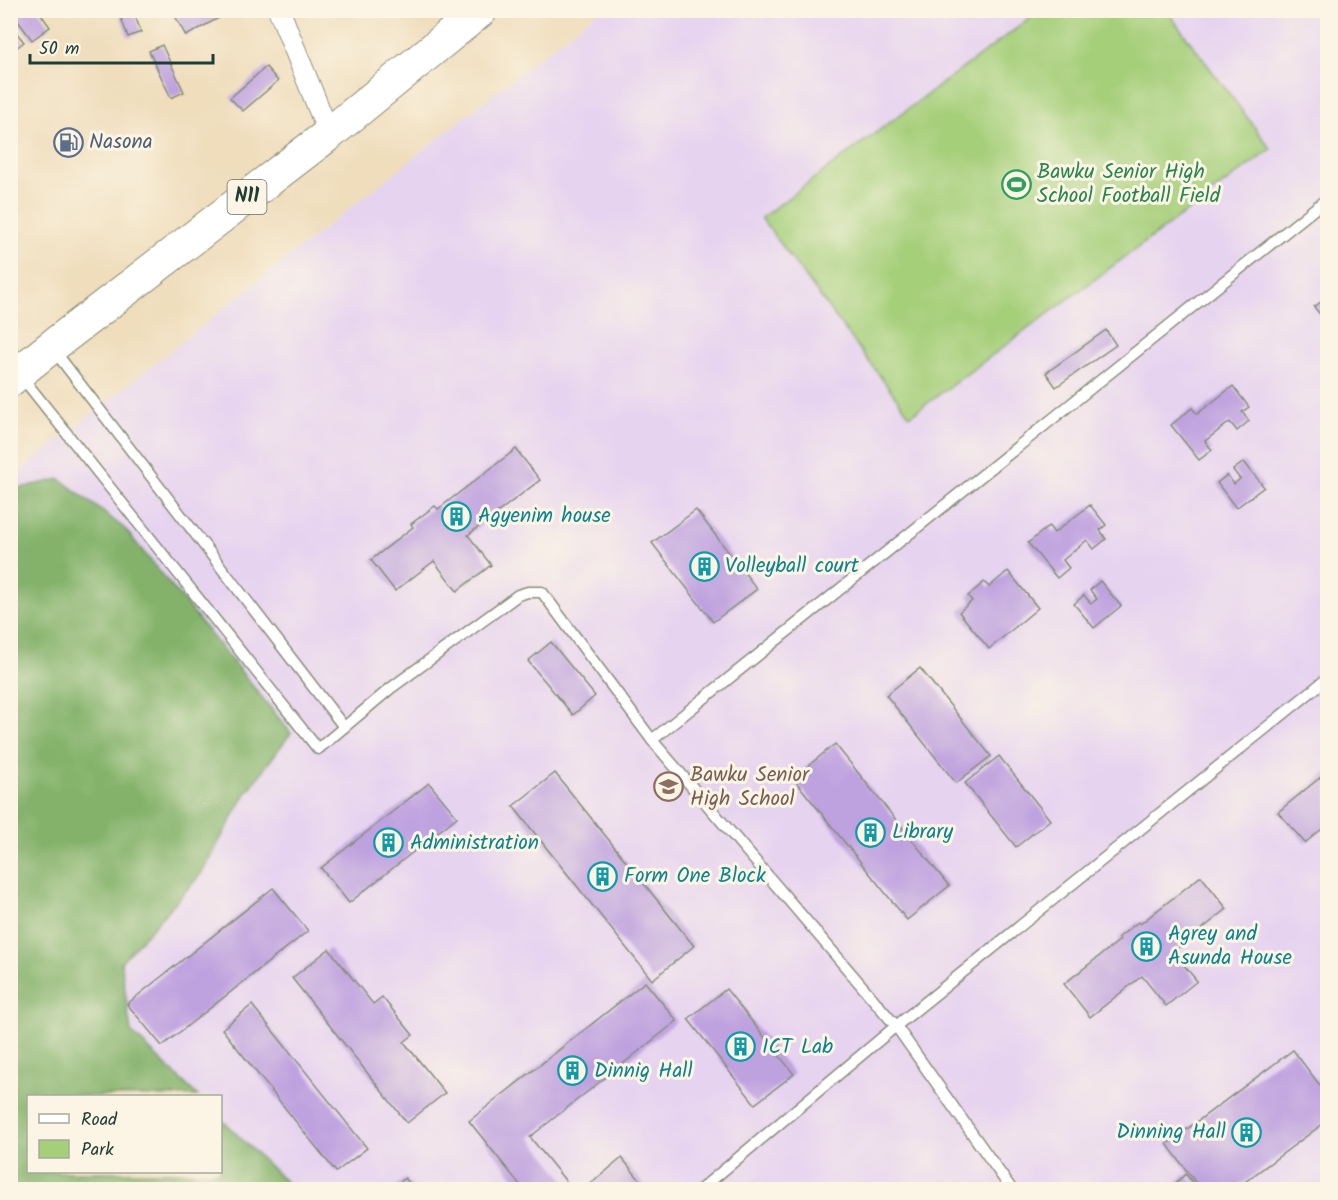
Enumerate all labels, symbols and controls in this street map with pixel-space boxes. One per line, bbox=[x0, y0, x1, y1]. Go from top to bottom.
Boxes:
scale bar bbox=[30, 27, 213, 65]
text: 50 m bbox=[39, 35, 79, 64]
fuel station icon: Nasona bbox=[52, 126, 84, 158]
place label: Nasona bbox=[89, 126, 153, 159]
place label: Bawku Senior High School Football Field bbox=[1037, 156, 1221, 213]
sports icon: Bawku Senior High School Football Field bbox=[1000, 168, 1032, 200]
road number: N11 bbox=[228, 180, 266, 214]
building icon: Agyenim house bbox=[441, 500, 473, 532]
place label: Agyenim house bbox=[478, 500, 611, 533]
building icon: Volleyball court bbox=[688, 550, 720, 582]
place label: Volleyball court bbox=[725, 550, 860, 583]
place label: Bawku Senior High School bbox=[690, 759, 810, 816]
school or university icon: Bawku Senior High School bbox=[653, 771, 685, 803]
building icon: Library bbox=[855, 816, 887, 848]
place label: Library bbox=[892, 816, 953, 849]
building icon: Administration bbox=[373, 827, 405, 859]
place label: Administration bbox=[410, 827, 539, 860]
building icon: Form One Block bbox=[587, 860, 619, 892]
place label: Form One Block bbox=[624, 860, 766, 893]
place label: Agrey and Asunda House bbox=[1168, 918, 1292, 975]
building icon: Agrey and Asunda House bbox=[1131, 930, 1163, 962]
building icon: ICT Lab bbox=[725, 1031, 757, 1063]
place label: ICT Lab bbox=[762, 1031, 833, 1064]
building icon: Dinnig Hall bbox=[557, 1055, 589, 1087]
place label: Dinnig Hall bbox=[594, 1055, 693, 1088]
legend bbox=[27, 1095, 222, 1173]
text: Road bbox=[81, 1106, 118, 1135]
place label: Dinning Hall bbox=[1116, 1116, 1226, 1149]
building icon: Dinning Hall bbox=[1231, 1116, 1263, 1148]
text: Park bbox=[81, 1136, 114, 1165]

